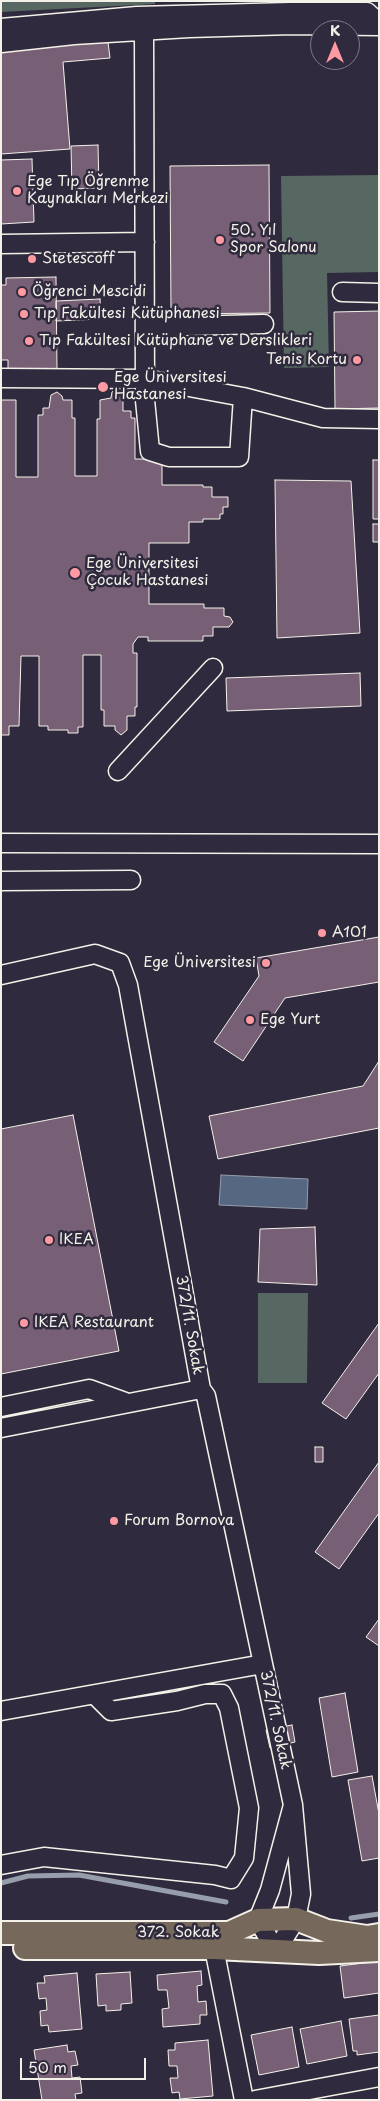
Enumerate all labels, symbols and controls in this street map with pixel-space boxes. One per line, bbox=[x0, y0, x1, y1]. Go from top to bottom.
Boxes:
north arrow bbox=[310, 20, 360, 70]
text: K bbox=[330, 20, 340, 41]
place label: Ege Tıp Öğrenme Kaynakları Merkezi bbox=[27, 173, 169, 208]
marker: Ege Tıp Öğrenme Kaynakları Merkezi bbox=[11, 185, 23, 197]
place label: 50. Yıl Spor Salonu bbox=[230, 222, 316, 257]
marker: 50. Yıl Spor Salonu bbox=[214, 234, 226, 246]
place label: Stetescoff bbox=[42, 250, 114, 268]
marker: Stetescoff bbox=[26, 253, 38, 265]
place label: Öğrenci Mescidi bbox=[32, 283, 146, 301]
marker: Öğrenci Mescidi bbox=[16, 286, 28, 298]
place label: Tıp Fakültesi Kütüphanesi bbox=[34, 305, 220, 323]
marker: Tıp Fakültesi Kütüphanesi bbox=[18, 308, 30, 320]
place label: Tıp Fakültesi Kütüphane ve Derslikleri bbox=[39, 332, 312, 350]
marker: Tıp Fakültesi Kütüphane ve Derslikleri bbox=[23, 335, 35, 347]
place label: Tenis Kortu bbox=[266, 351, 347, 369]
marker: Tenis Kortu bbox=[351, 354, 363, 366]
place label: Ege Üniversitesi Hastanesi bbox=[114, 369, 227, 404]
marker: Ege Üniversitesi Hastanesi bbox=[96, 380, 110, 394]
place label: Ege Üniversitesi Çocuk Hastanesi bbox=[86, 555, 208, 590]
marker: Ege Üniversitesi Çocuk Hastanesi bbox=[68, 566, 82, 580]
place label: A101 bbox=[332, 924, 367, 942]
marker: A101 bbox=[316, 927, 328, 939]
place label: Ege Üniversitesi bbox=[143, 954, 256, 972]
marker: Ege Üniversitesi bbox=[260, 957, 272, 969]
place label: Ege Yurt bbox=[260, 1011, 320, 1029]
marker: Ege Yurt bbox=[244, 1014, 256, 1026]
place label: IKEA bbox=[59, 1231, 94, 1249]
marker: IKEA bbox=[43, 1234, 55, 1246]
street label: 372/11. Sokak bbox=[171, 1274, 207, 1376]
place label: IKEA Restaurant bbox=[34, 1314, 154, 1332]
marker: IKEA Restaurant bbox=[18, 1317, 30, 1329]
place label: Forum Bornova bbox=[124, 1512, 234, 1530]
marker: Forum Bornova bbox=[108, 1515, 120, 1527]
street label: 372/11. Sokak bbox=[256, 1669, 294, 1771]
street label: 372. Sokak bbox=[137, 1924, 219, 1942]
scale bar bbox=[22, 2048, 149, 2080]
text: 50 m bbox=[28, 2055, 67, 2078]

